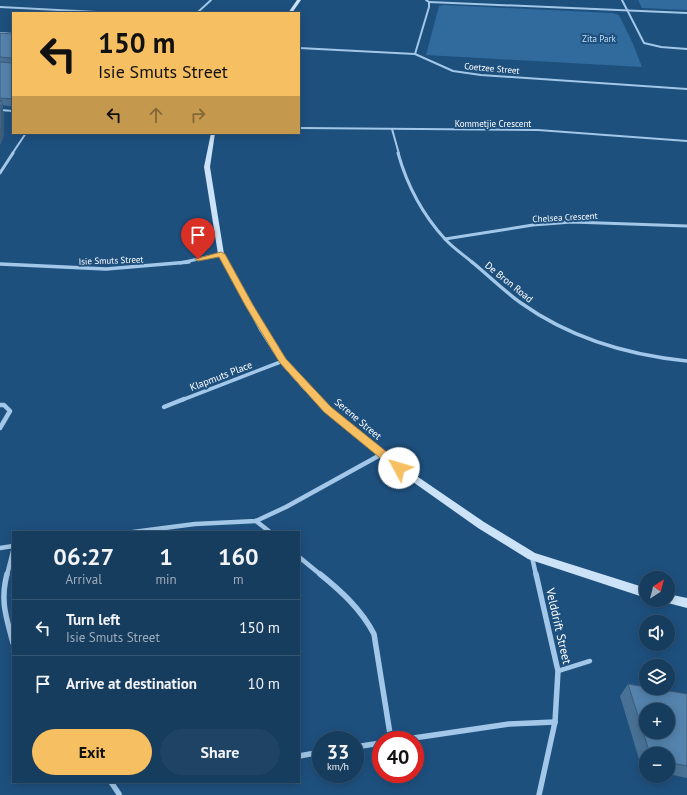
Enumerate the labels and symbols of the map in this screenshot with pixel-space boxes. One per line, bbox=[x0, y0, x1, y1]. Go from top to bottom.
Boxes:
park label: Zita Park bbox=[582, 33, 617, 44]
street label: Coetzee Street bbox=[464, 60, 520, 76]
street label: Kommetjie Crescent bbox=[455, 118, 531, 129]
street label: Chelsea Crescent bbox=[532, 210, 598, 224]
pin bbox=[181, 218, 215, 259]
street label: Isie Smuts Street bbox=[78, 253, 144, 267]
street label: De Bron Road bbox=[482, 259, 536, 305]
street label: Klapmuts Place bbox=[188, 358, 254, 394]
street label: Serene Street bbox=[332, 395, 385, 443]
position arrow bbox=[378, 447, 420, 489]
north arrow bbox=[639, 571, 675, 607]
street label: Velddrift Street bbox=[543, 586, 575, 665]
speed limit sign: 40 bbox=[372, 731, 424, 783]

